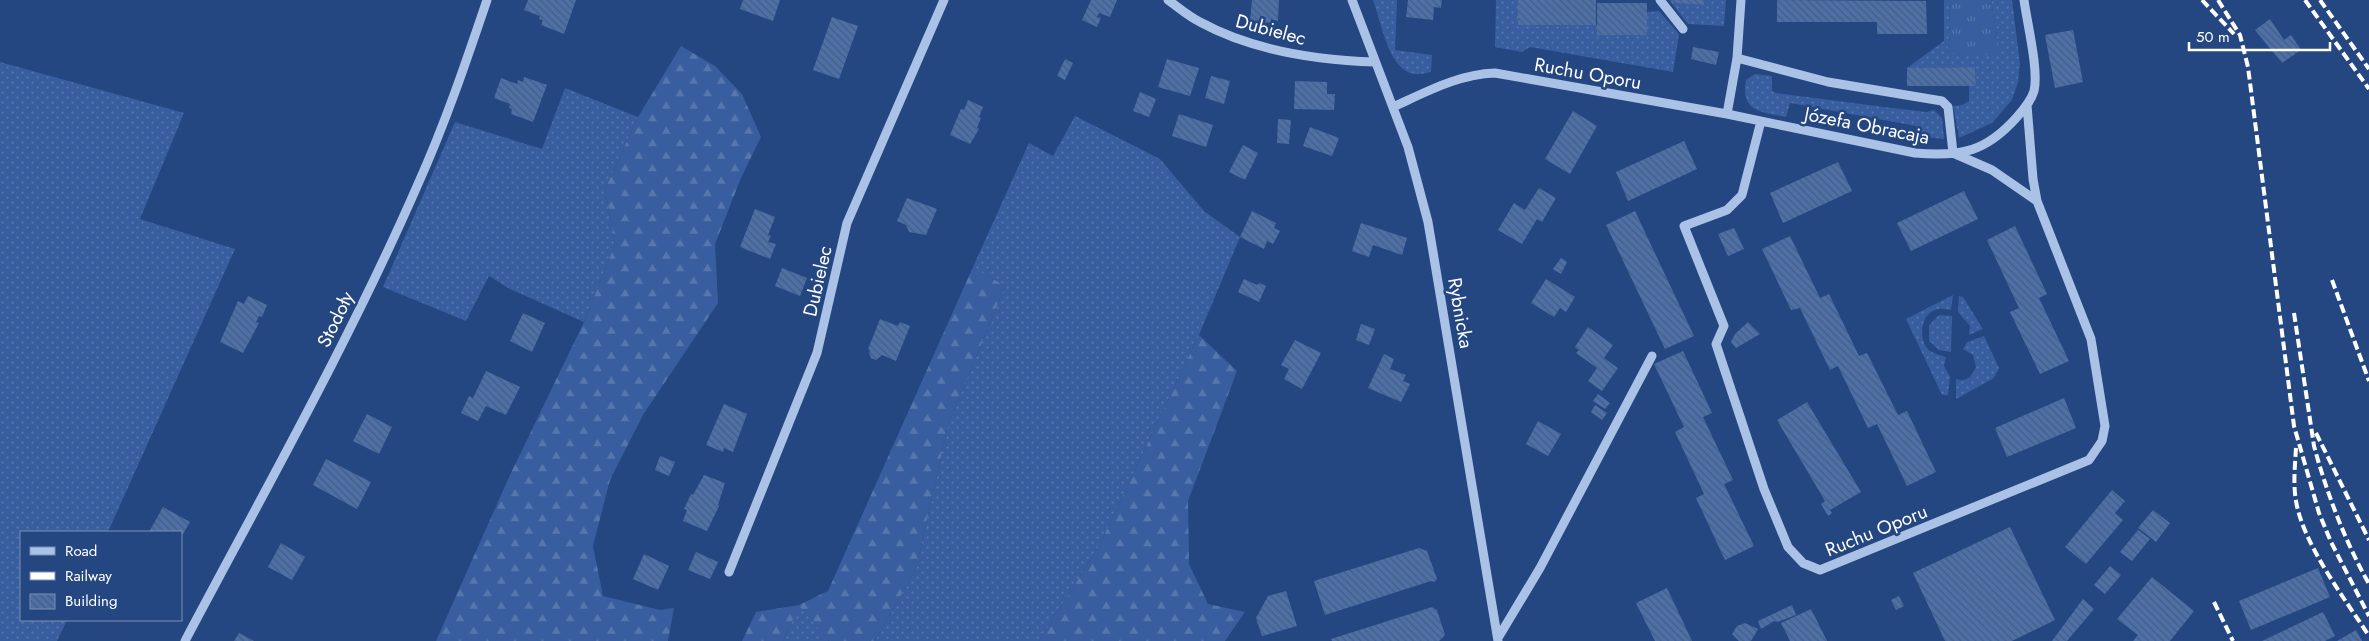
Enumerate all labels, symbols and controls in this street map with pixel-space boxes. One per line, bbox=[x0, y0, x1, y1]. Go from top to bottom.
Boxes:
street label: Dubielec bbox=[1233, 7, 1309, 52]
scale bar bbox=[2189, 20, 2330, 52]
text: 50 m bbox=[2196, 26, 2230, 48]
street label: Ruchu Oporu bbox=[1532, 51, 1643, 96]
street label: Józefa Obracaja bbox=[1799, 100, 1932, 151]
street label: Dubielec bbox=[796, 243, 839, 319]
street label: Rybnicka bbox=[1441, 276, 1480, 351]
street label: Stodoły bbox=[310, 286, 361, 352]
street label: Ruchu Oporu bbox=[1821, 498, 1931, 563]
legend bbox=[20, 531, 182, 621]
text: Road bbox=[65, 540, 97, 562]
text: Railway bbox=[65, 565, 112, 587]
text: Building bbox=[65, 590, 117, 612]

